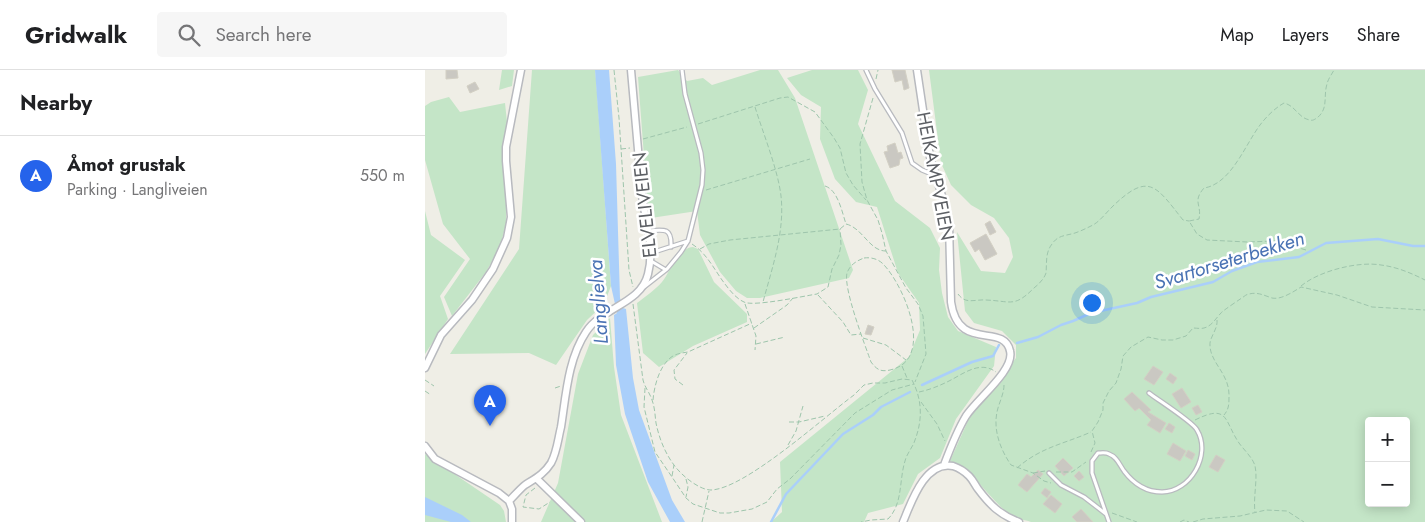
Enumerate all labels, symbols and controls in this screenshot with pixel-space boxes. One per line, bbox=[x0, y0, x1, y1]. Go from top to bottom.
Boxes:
search box bbox=[157, 12, 507, 57]
text: Gridwalk bbox=[25, 17, 127, 52]
icon: search bbox=[175, 21, 203, 49]
text: Search here bbox=[215, 21, 311, 48]
text: Map bbox=[1220, 22, 1254, 48]
text: Layers bbox=[1282, 22, 1329, 48]
text: Share bbox=[1357, 22, 1400, 48]
text: Nearby bbox=[20, 88, 92, 118]
street label: HEIKAMPVEIEN bbox=[910, 109, 961, 243]
text: Åmot grustak bbox=[67, 151, 186, 178]
street label: ELVELIVEIEN bbox=[626, 151, 663, 259]
text: A bbox=[30, 164, 42, 187]
text: 550 m bbox=[360, 164, 405, 187]
text: Parking · Langliveien bbox=[67, 178, 208, 201]
water label: Svartorseterbekken bbox=[1150, 224, 1308, 297]
water label: Langlielva bbox=[581, 259, 616, 345]
your location bbox=[1079, 290, 1105, 316]
pin: A bbox=[474, 385, 506, 426]
map controls bbox=[1365, 417, 1410, 507]
button: + bbox=[1365, 417, 1410, 462]
button: − bbox=[1365, 462, 1410, 507]

